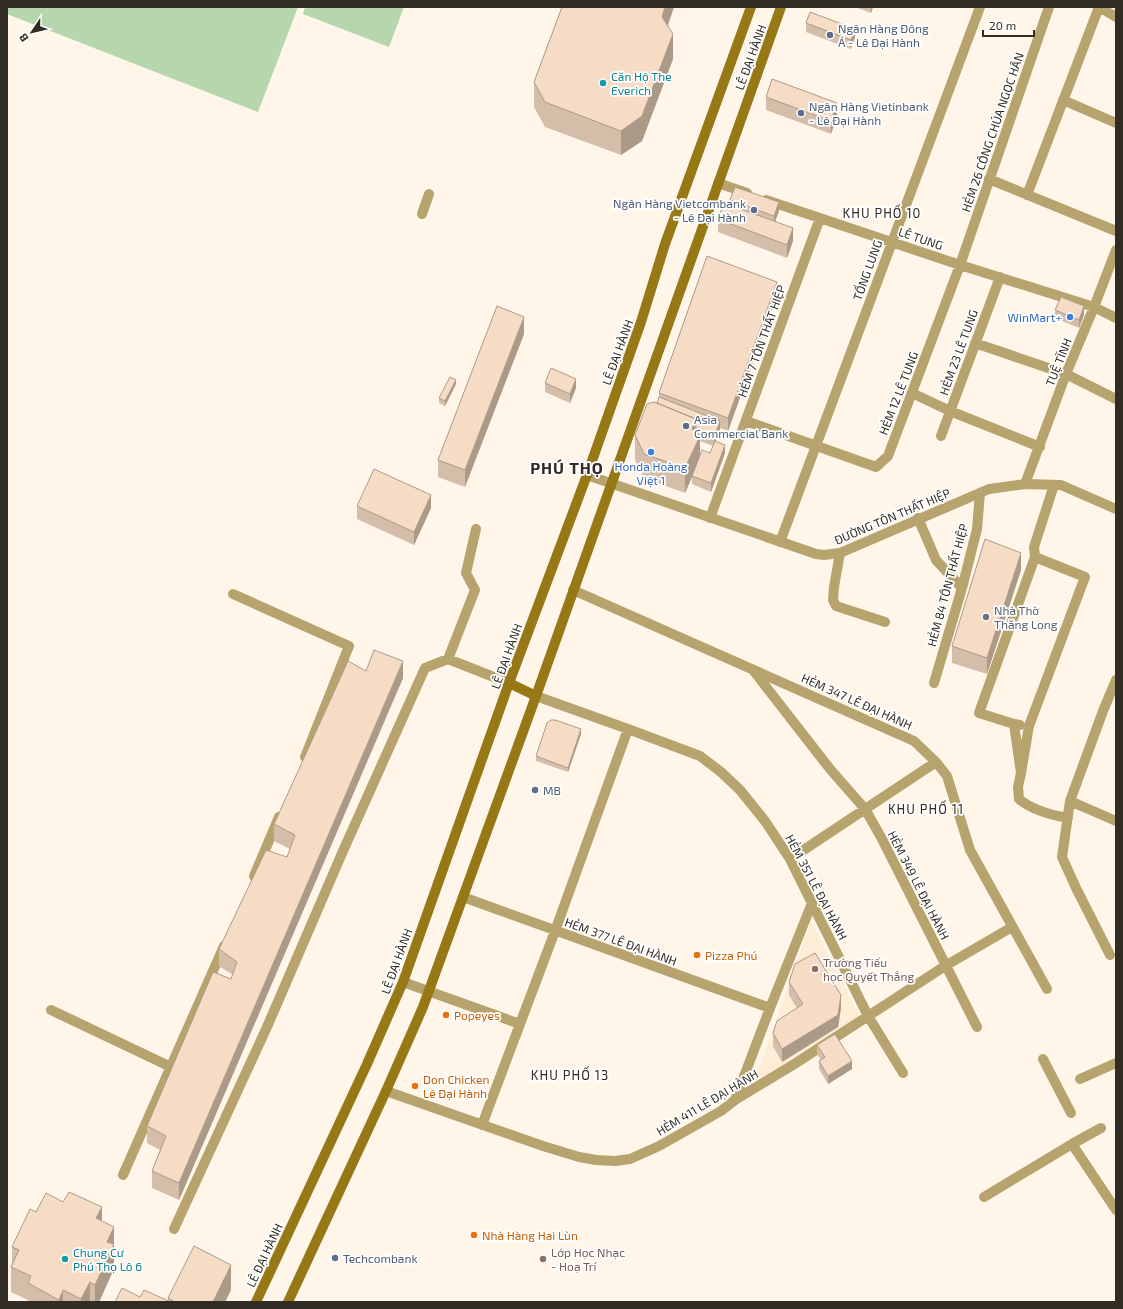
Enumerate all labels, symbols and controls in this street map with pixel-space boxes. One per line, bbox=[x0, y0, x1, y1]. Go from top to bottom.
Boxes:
north arrow bbox=[12, 12, 52, 52]
scale bar bbox=[983, 12, 1034, 38]
text: 20 m bbox=[989, 18, 1016, 32]
place label: Ngân Hàng Đông Á - Lê Đại Hành bbox=[838, 21, 929, 50]
street label: LÊ ĐẠI HÀNH bbox=[732, 22, 769, 92]
marker: Ngân Hàng Đông Á - Lê Đại Hành bbox=[825, 30, 835, 40]
text: B bbox=[16, 31, 31, 45]
street label: HẺM 26 CÔNG CHÚA NGỌC HÂN bbox=[958, 50, 1027, 214]
place label: Căn Hộ The Everich bbox=[611, 69, 672, 97]
marker: Căn Hộ The Everich bbox=[598, 78, 608, 88]
place label: Ngân Hàng Vietinbank - Lê Đại Hành bbox=[809, 99, 929, 128]
marker: Ngân Hàng Vietinbank - Lê Đại Hành bbox=[796, 108, 806, 118]
place label: Ngân Hàng Vietcombank - Lê Đại Hành bbox=[613, 196, 746, 225]
district label: KHU PHỐ 10 bbox=[843, 204, 921, 221]
marker: Ngân Hàng Vietcombank - Lê Đại Hành bbox=[749, 205, 759, 215]
street label: LÊ TUNG bbox=[897, 224, 945, 252]
street label: TỔNG LUNG bbox=[849, 237, 884, 302]
street label: HẺM 7 TÔN THẤT HIỆP bbox=[734, 283, 789, 399]
street label: HẺM 23 LÊ TUNG bbox=[936, 307, 980, 397]
place label: WinMart+ bbox=[1008, 310, 1062, 324]
marker: WinMart+ bbox=[1065, 312, 1075, 322]
street label: LÊ ĐẠI HÀNH bbox=[599, 317, 636, 387]
street label: TUỆ TĨNH bbox=[1042, 336, 1075, 388]
street label: HẺM 12 LÊ TUNG bbox=[876, 349, 920, 437]
place label: Asia Commercial Bank bbox=[694, 412, 788, 440]
marker: Asia Commercial Bank bbox=[681, 421, 691, 431]
marker: Honda Hoàng Việt 1 bbox=[646, 447, 656, 457]
district label: PHÚ THỌ bbox=[530, 458, 604, 477]
place label: Honda Hoàng Việt 1 bbox=[614, 459, 688, 488]
street label: ĐƯỜNG TÔN THẤT HIỆP bbox=[832, 485, 952, 548]
street label: HẺM 84 TÔN THẤT HIỆP bbox=[924, 522, 971, 648]
place label: Nhà Thờ Thăng Long bbox=[994, 603, 1058, 631]
marker: Nhà Thờ Thăng Long bbox=[981, 612, 991, 622]
street label: LÊ ĐẠI HÀNH bbox=[488, 621, 525, 691]
street label: HẺM 347 LÊ ĐẠI HÀNH bbox=[799, 670, 914, 733]
place label: MB bbox=[543, 783, 561, 797]
marker: MB bbox=[530, 785, 540, 795]
district label: KHU PHỐ 11 bbox=[888, 800, 964, 817]
street label: HẺM 349 LÊ ĐẠI HÀNH bbox=[885, 828, 953, 942]
street label: HẺM 351 LÊ ĐẠI HÀNH bbox=[782, 832, 851, 943]
street label: HẺM 377 LÊ ĐẠI HÀNH bbox=[563, 914, 679, 969]
street label: LÊ ĐẠI HÀNH bbox=[378, 926, 415, 996]
place label: Pizza Phú bbox=[705, 948, 757, 962]
marker: Pizza Phú bbox=[692, 950, 702, 960]
place label: Trường Tiểu học Quyết Thắng bbox=[823, 955, 914, 984]
marker: Trường Tiểu học Quyết Thắng bbox=[810, 964, 820, 974]
place label: Popeyes bbox=[454, 1008, 500, 1022]
marker: Popeyes bbox=[441, 1010, 451, 1020]
district label: KHU PHỐ 13 bbox=[531, 1066, 609, 1083]
street label: HẺM 411 LÊ ĐẠI HÀNH bbox=[654, 1066, 761, 1139]
place label: Don Chicken Lê Đại Hành bbox=[423, 1072, 489, 1101]
marker: Don Chicken Lê Đại Hành bbox=[410, 1081, 420, 1091]
street label: LÊ ĐẠI HÀNH bbox=[243, 1221, 286, 1290]
place label: Nhà Hàng Hai Lùn bbox=[482, 1228, 578, 1242]
marker: Nhà Hàng Hai Lùn bbox=[469, 1230, 479, 1240]
place label: Chung Cư Phú Thọ Lô 6 bbox=[73, 1245, 142, 1274]
place label: Lớp Học Nhạc - Hoạ Trí bbox=[551, 1245, 625, 1274]
place label: Techcombank bbox=[343, 1251, 418, 1265]
marker: Techcombank bbox=[330, 1253, 340, 1263]
marker: Chung Cư Phú Thọ Lô 6 bbox=[60, 1254, 70, 1264]
marker: Lớp Học Nhạc - Hoạ Trí bbox=[538, 1254, 548, 1264]

